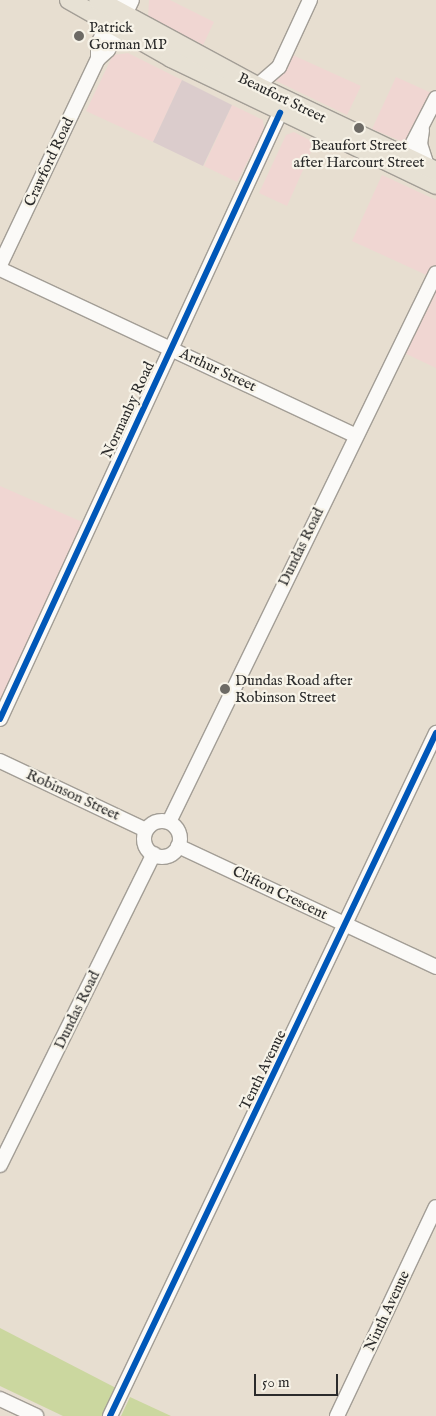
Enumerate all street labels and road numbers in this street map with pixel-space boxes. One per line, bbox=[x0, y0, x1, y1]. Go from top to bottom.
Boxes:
street label: Beaufort Street bbox=[235, 69, 329, 127]
street label: Crawford Road bbox=[20, 115, 78, 209]
street label: Arthur Street bbox=[177, 344, 259, 396]
street label: Normanby Road bbox=[98, 359, 158, 461]
street label: Dundas Road bbox=[274, 505, 328, 589]
street label: Robinson Street bbox=[23, 765, 123, 825]
street label: Clifton Crescent bbox=[230, 862, 330, 924]
street label: Dundas Road bbox=[50, 968, 104, 1052]
street label: Tenth Avenue bbox=[236, 1027, 290, 1113]
street label: Ninth Avenue bbox=[360, 1268, 414, 1354]

